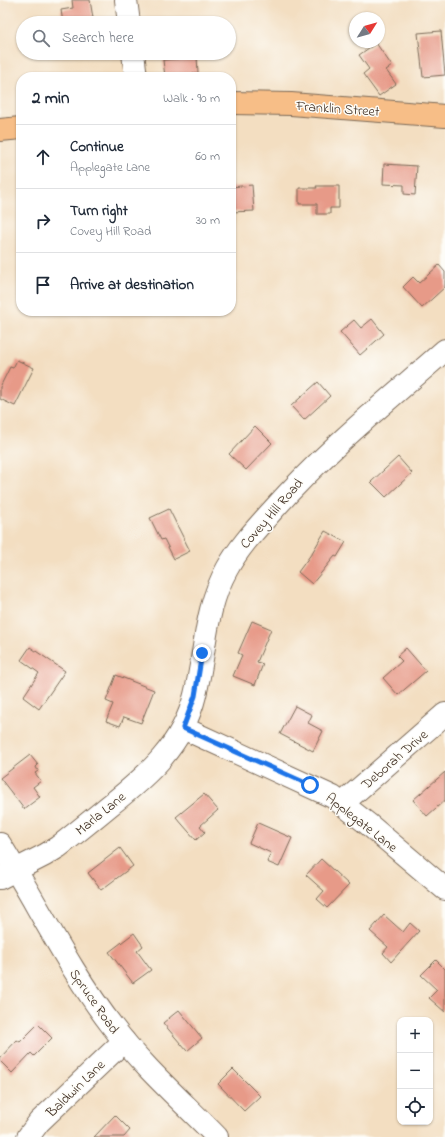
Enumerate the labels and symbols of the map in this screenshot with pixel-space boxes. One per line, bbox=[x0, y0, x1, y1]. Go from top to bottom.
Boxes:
north arrow bbox=[349, 12, 385, 48]
street label: Franklin Street bbox=[295, 96, 381, 123]
street label: Covey Hill Road bbox=[235, 474, 310, 555]
route end bbox=[193, 644, 211, 662]
street label: Deborah Drive bbox=[356, 725, 434, 796]
route start bbox=[301, 776, 319, 794]
street label: Marla Lane bbox=[71, 787, 131, 841]
street label: Applegate Lane bbox=[320, 788, 402, 859]
street label: Spruce Road bbox=[64, 965, 124, 1039]
street label: Baldwin Lane bbox=[41, 1055, 111, 1123]

